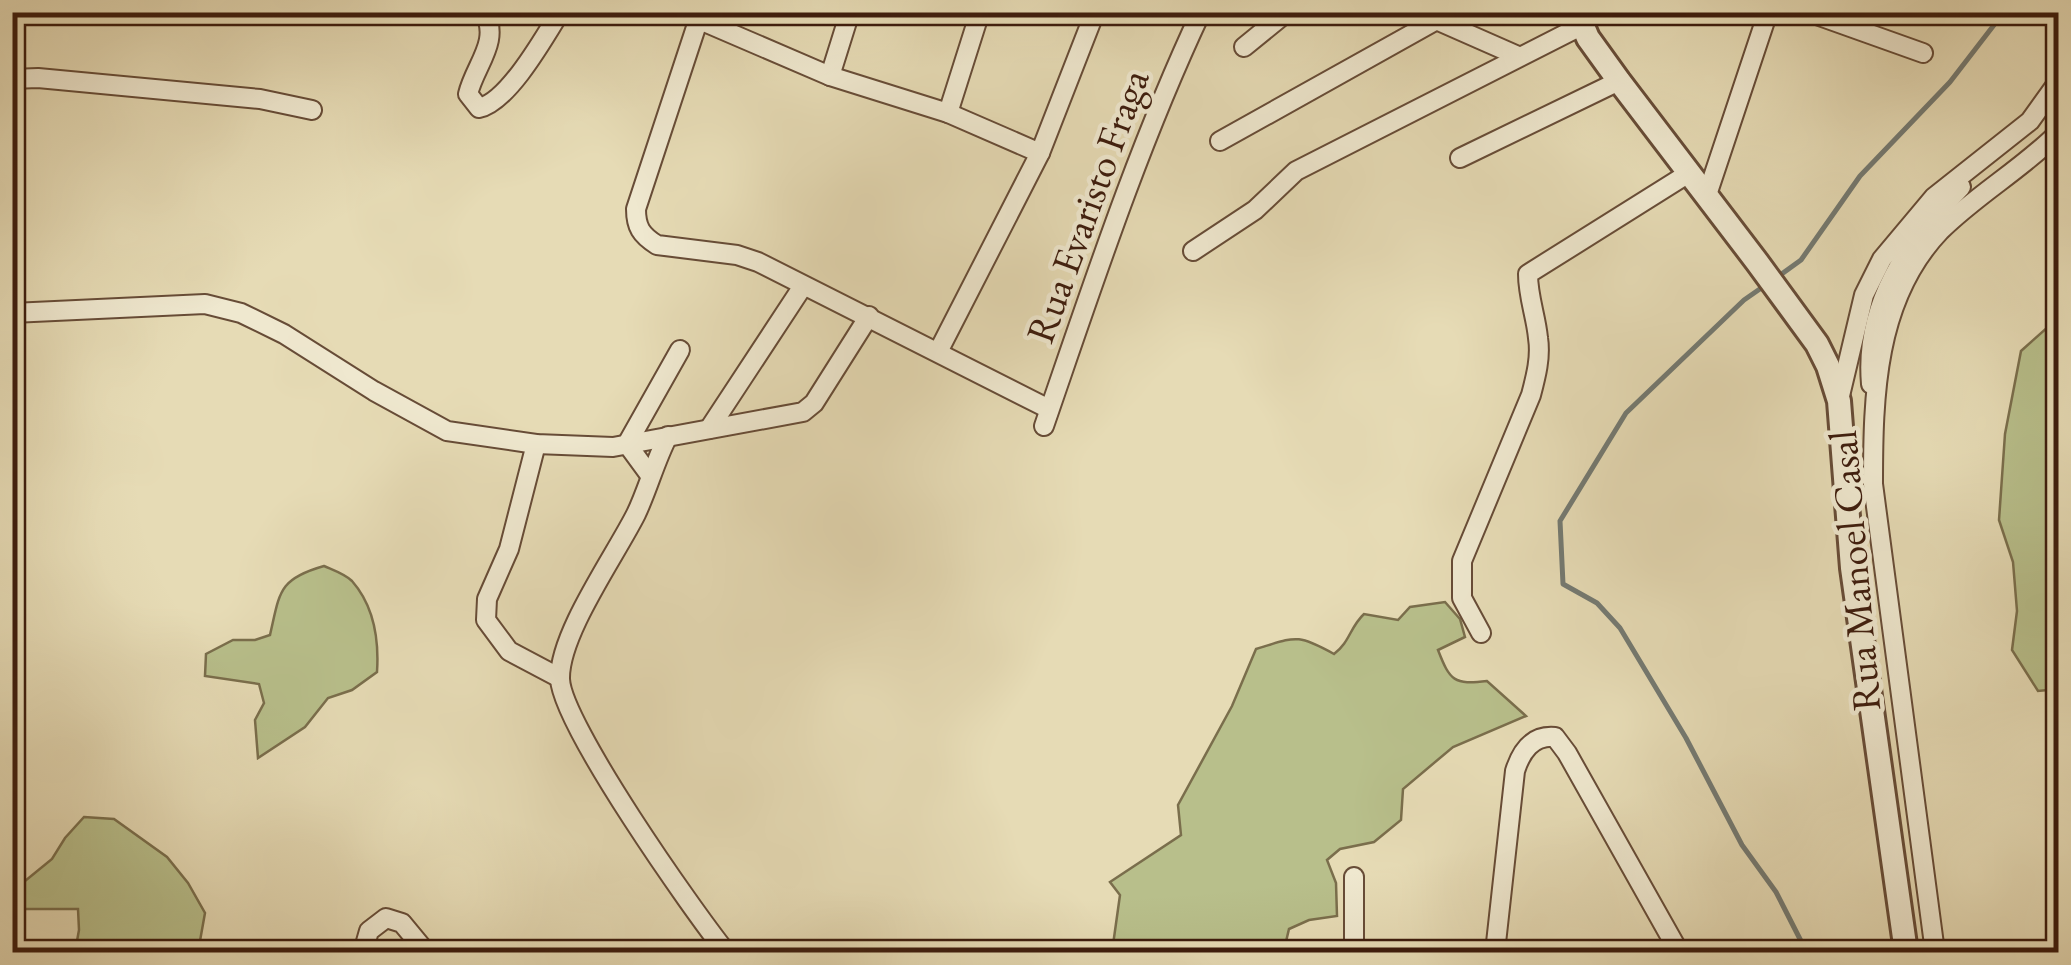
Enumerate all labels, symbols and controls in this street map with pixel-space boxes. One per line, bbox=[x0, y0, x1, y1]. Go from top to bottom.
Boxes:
street label: Rua Evaristo Fraga bbox=[1013, 62, 1161, 350]
street label: Rua Manoel Casal bbox=[1816, 428, 1892, 714]

